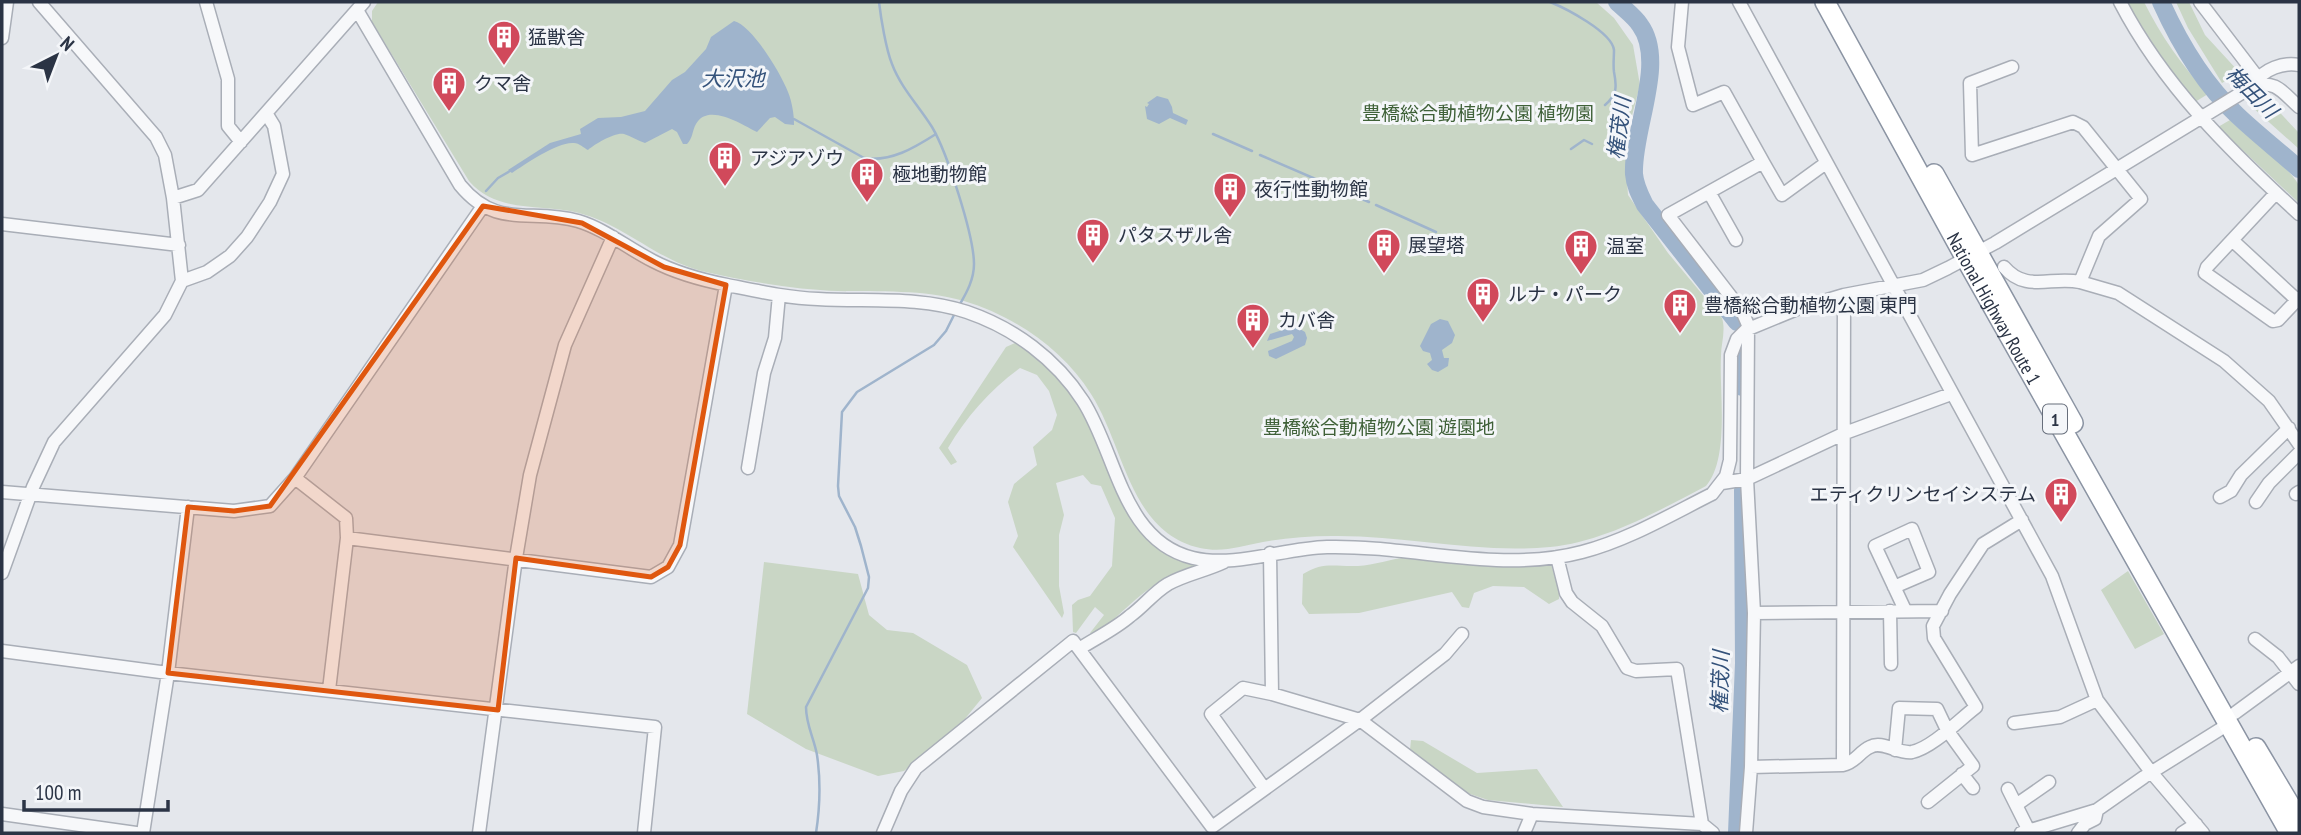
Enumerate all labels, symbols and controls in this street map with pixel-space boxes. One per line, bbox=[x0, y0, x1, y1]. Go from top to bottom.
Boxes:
building icon: 猛獣舎 bbox=[485, 18, 523, 67]
north arrow bbox=[21, 21, 91, 91]
place label: 猛獣舎 bbox=[528, 25, 585, 49]
text: N bbox=[56, 31, 79, 56]
water label: 梅田川 bbox=[2220, 60, 2285, 125]
building icon: クマ舎 bbox=[430, 64, 468, 113]
water label: 大沢池 bbox=[702, 65, 766, 92]
place label: クマ舎 bbox=[474, 71, 531, 95]
water label: 権茂川 bbox=[1602, 93, 1636, 161]
park label: 豊橋総合動植物公園 植物園 bbox=[1362, 101, 1594, 125]
building icon: アジアゾウ bbox=[706, 139, 744, 188]
place label: アジアゾウ bbox=[750, 146, 844, 170]
building icon: 極地動物館 bbox=[848, 155, 886, 204]
place label: 極地動物館 bbox=[892, 162, 987, 186]
building icon: 夜行性動物館 bbox=[1211, 170, 1249, 219]
place label: 夜行性動物館 bbox=[1254, 177, 1368, 201]
building icon: パタスザル舎 bbox=[1074, 216, 1112, 265]
place label: パタスザル舎 bbox=[1118, 223, 1232, 247]
building icon: 展望塔 bbox=[1365, 226, 1403, 275]
building icon: 温室 bbox=[1562, 227, 1600, 276]
street label: National Highway Route 1 bbox=[1942, 228, 2046, 389]
place label: 展望塔 bbox=[1408, 233, 1465, 257]
place label: 温室 bbox=[1606, 234, 1644, 258]
building icon: ルナ・パーク bbox=[1464, 275, 1502, 324]
place label: ルナ・パーク bbox=[1508, 282, 1622, 306]
building icon: 豊橋総合動植物公園 東門 bbox=[1661, 286, 1699, 335]
place label: 豊橋総合動植物公園 東門 bbox=[1704, 293, 1917, 317]
building icon: カバ舎 bbox=[1234, 301, 1272, 350]
place label: カバ舎 bbox=[1278, 308, 1335, 332]
road number: 1 bbox=[2043, 404, 2067, 433]
park label: 豊橋総合動植物公園 遊園地 bbox=[1263, 415, 1495, 439]
building icon: エティクリンセイシステム bbox=[2042, 475, 2080, 524]
place label: エティクリンセイシステム bbox=[1810, 482, 2036, 506]
water label: 権茂川 bbox=[1705, 648, 1735, 714]
scale bar bbox=[24, 768, 168, 812]
text: 100 m bbox=[35, 779, 81, 806]

